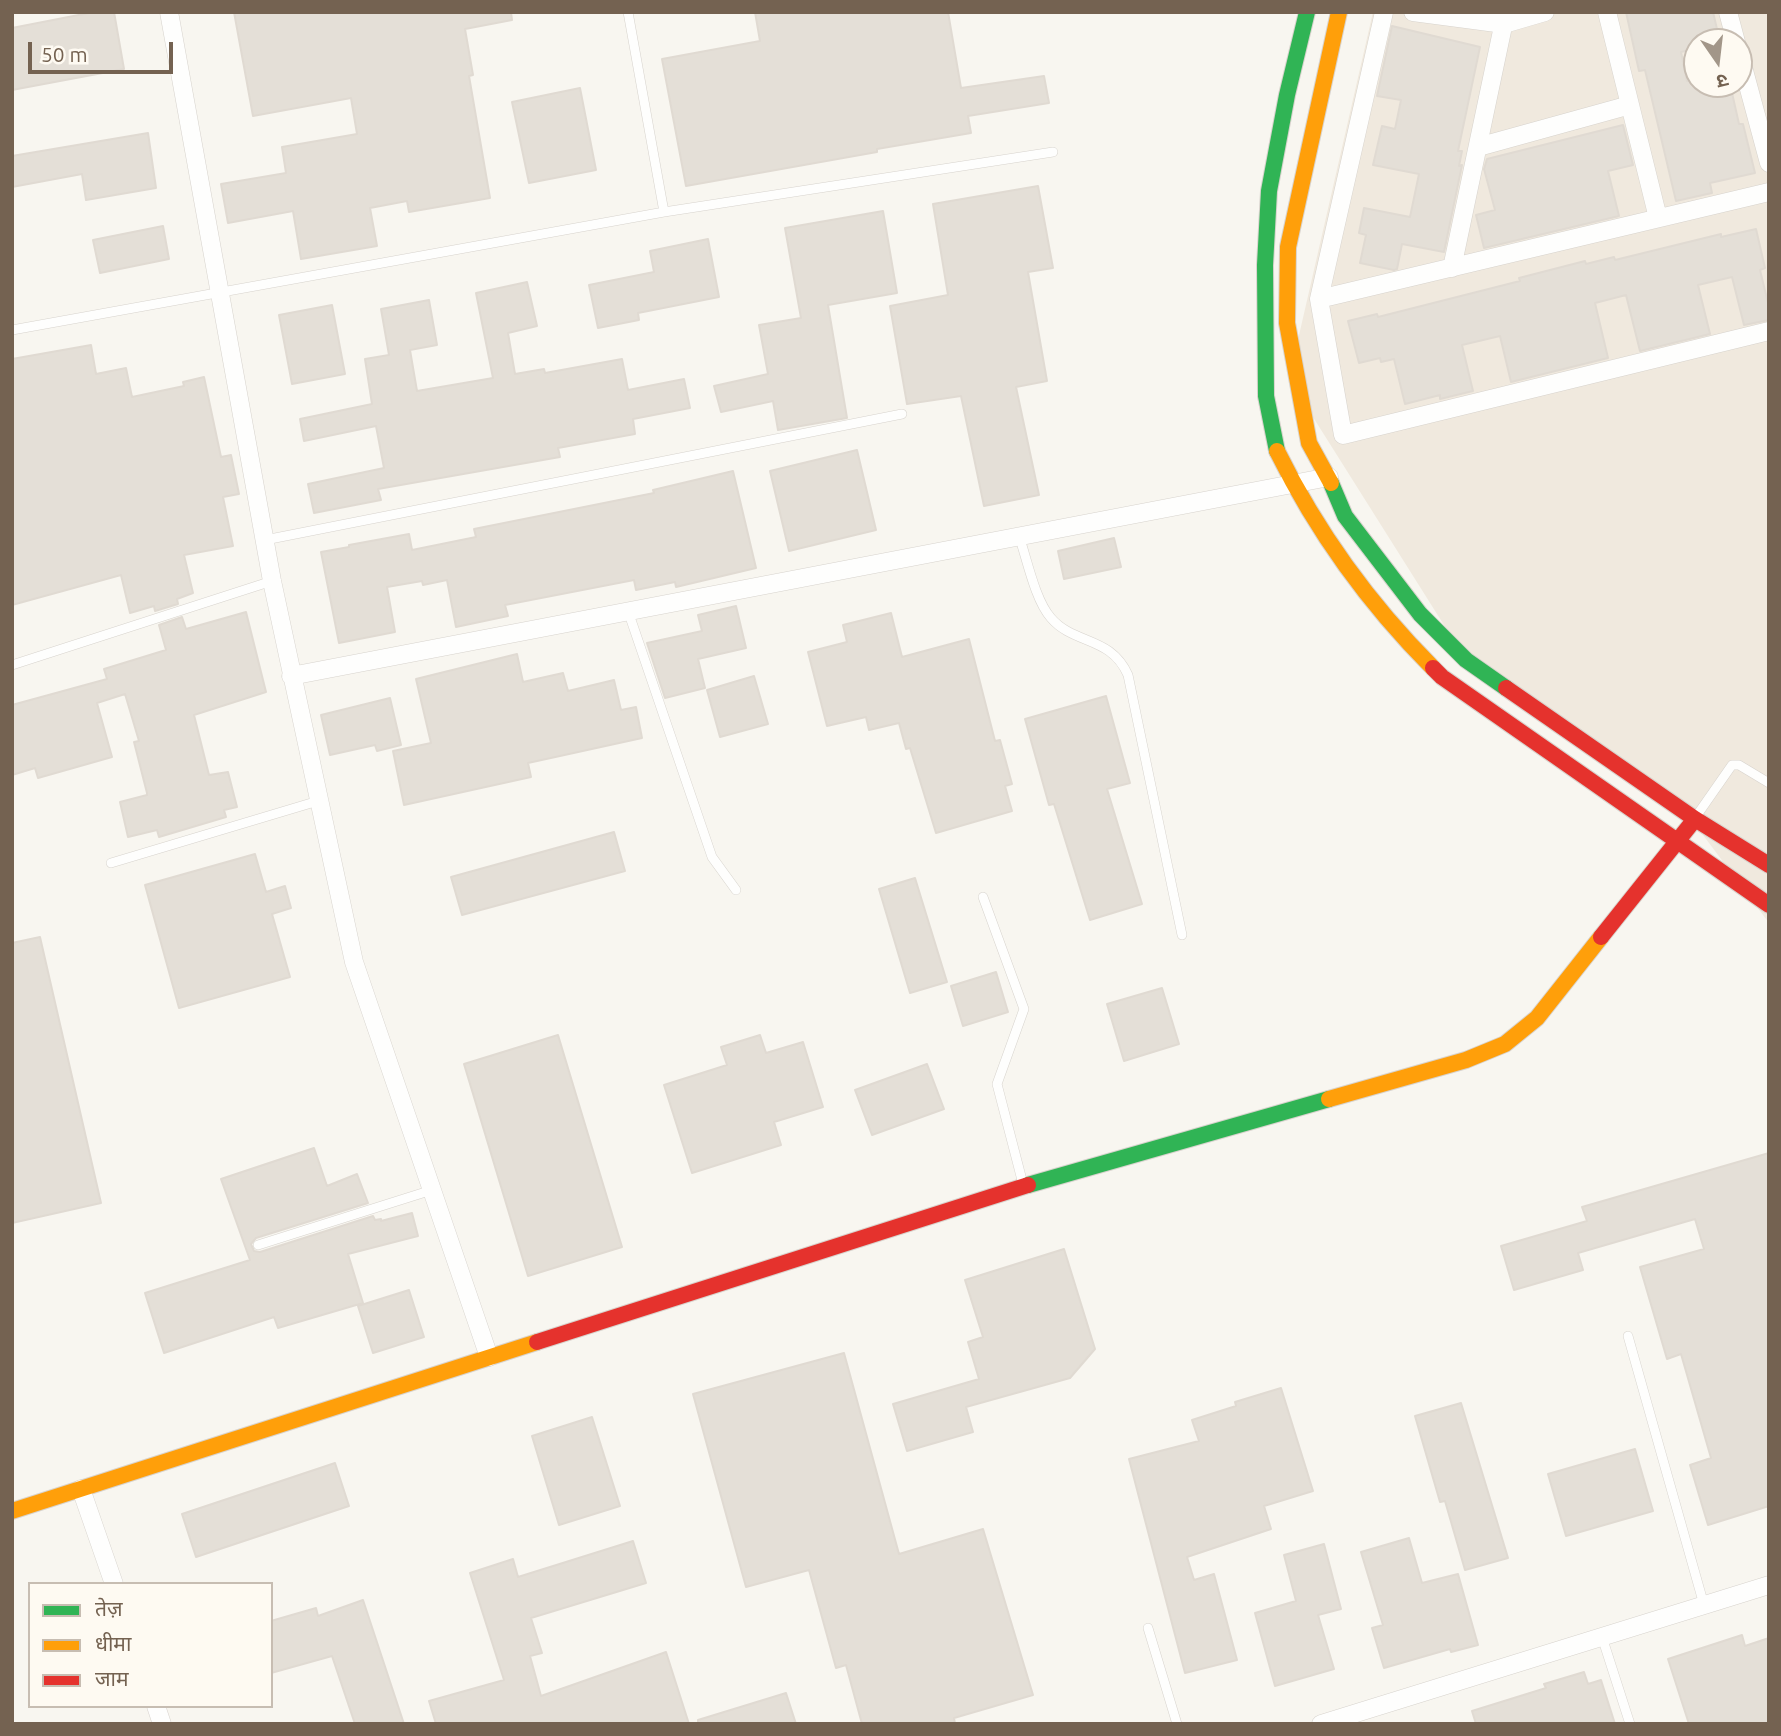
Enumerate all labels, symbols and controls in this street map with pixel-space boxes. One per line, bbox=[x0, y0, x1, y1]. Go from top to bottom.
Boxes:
scale bar bbox=[32, 28, 177, 72]
north arrow bbox=[1683, 28, 1753, 98]
text: 50 m bbox=[41, 42, 88, 66]
text: उ bbox=[1715, 69, 1731, 93]
legend bbox=[28, 1582, 273, 1708]
text: तेज़ bbox=[95, 1596, 123, 1620]
text: धीमा bbox=[95, 1631, 131, 1655]
text: जाम bbox=[95, 1666, 129, 1690]

